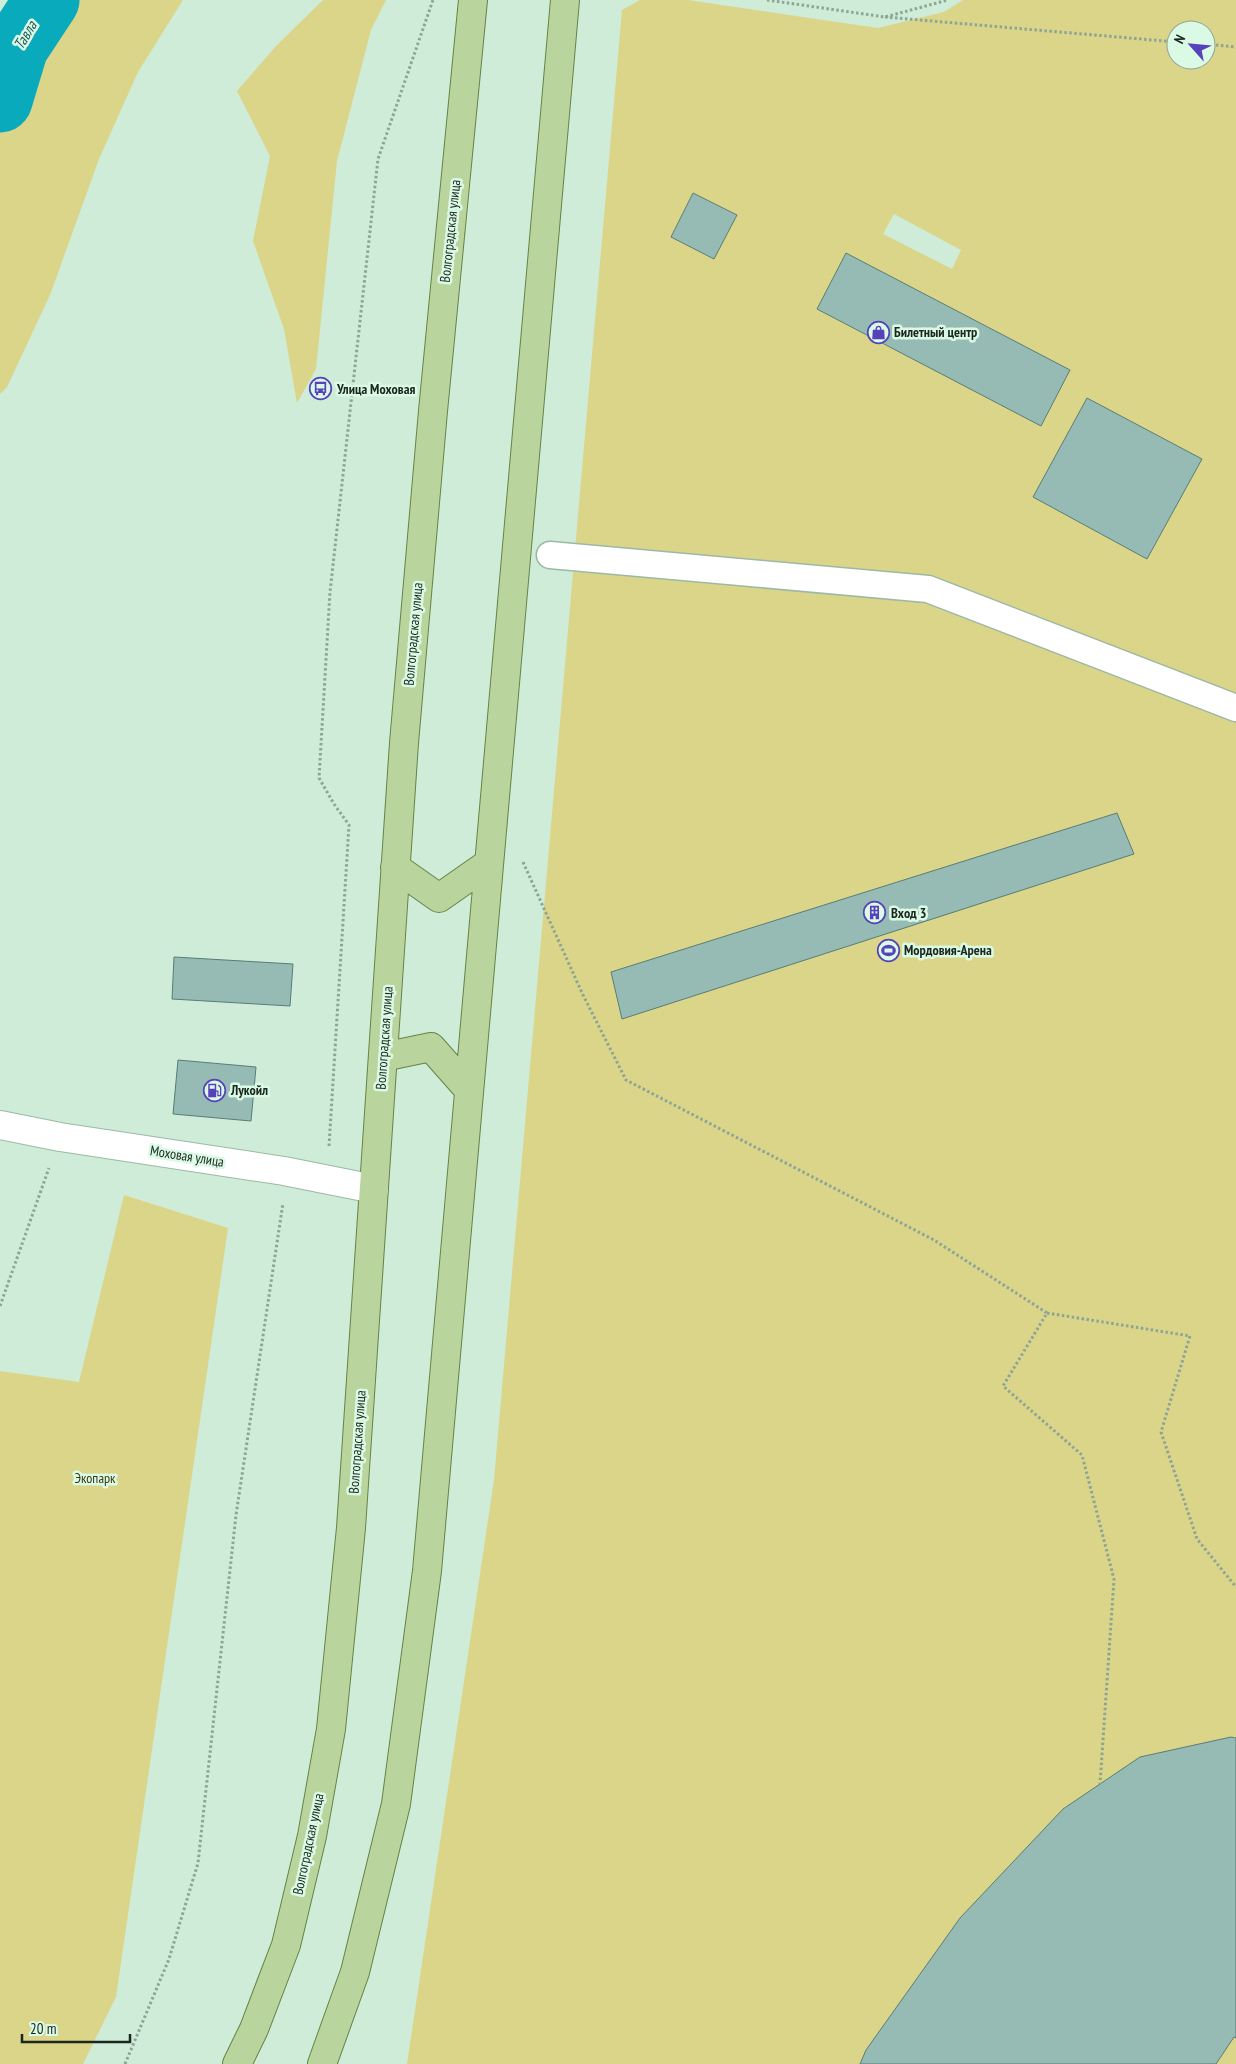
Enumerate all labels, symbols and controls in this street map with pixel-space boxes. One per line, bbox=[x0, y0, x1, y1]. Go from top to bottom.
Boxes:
water label: Тавла bbox=[9, 17, 41, 53]
north arrow bbox=[1166, 20, 1216, 70]
text: N bbox=[1170, 32, 1189, 47]
street label: Волгоградская улица bbox=[436, 179, 464, 283]
shop icon: Билетный центр bbox=[866, 320, 890, 344]
place label: Билетный центр bbox=[894, 323, 977, 341]
bus stop icon: Улица Моховая bbox=[309, 377, 333, 401]
place label: Улица Моховая bbox=[336, 380, 415, 398]
street label: Волгоградская улица bbox=[400, 582, 426, 686]
building icon: Вход 3 bbox=[863, 901, 887, 925]
place label: Вход 3 bbox=[891, 904, 926, 922]
sports icon: Мордовия-Арена bbox=[876, 938, 900, 962]
place label: Мордовия-Арена bbox=[904, 941, 992, 959]
street label: Волгоградская улица bbox=[371, 986, 397, 1090]
fuel station icon: Лукойл bbox=[203, 1078, 227, 1102]
place label: Лукойл bbox=[230, 1081, 268, 1099]
street label: Моховая улица bbox=[149, 1141, 225, 1171]
street label: Волгоградская улица bbox=[344, 1390, 370, 1494]
park label: Экопарк bbox=[75, 1469, 116, 1487]
street label: Волгоградская улица bbox=[288, 1792, 328, 1896]
scale bar bbox=[22, 2012, 130, 2044]
text: 20 m bbox=[30, 2019, 56, 2038]

